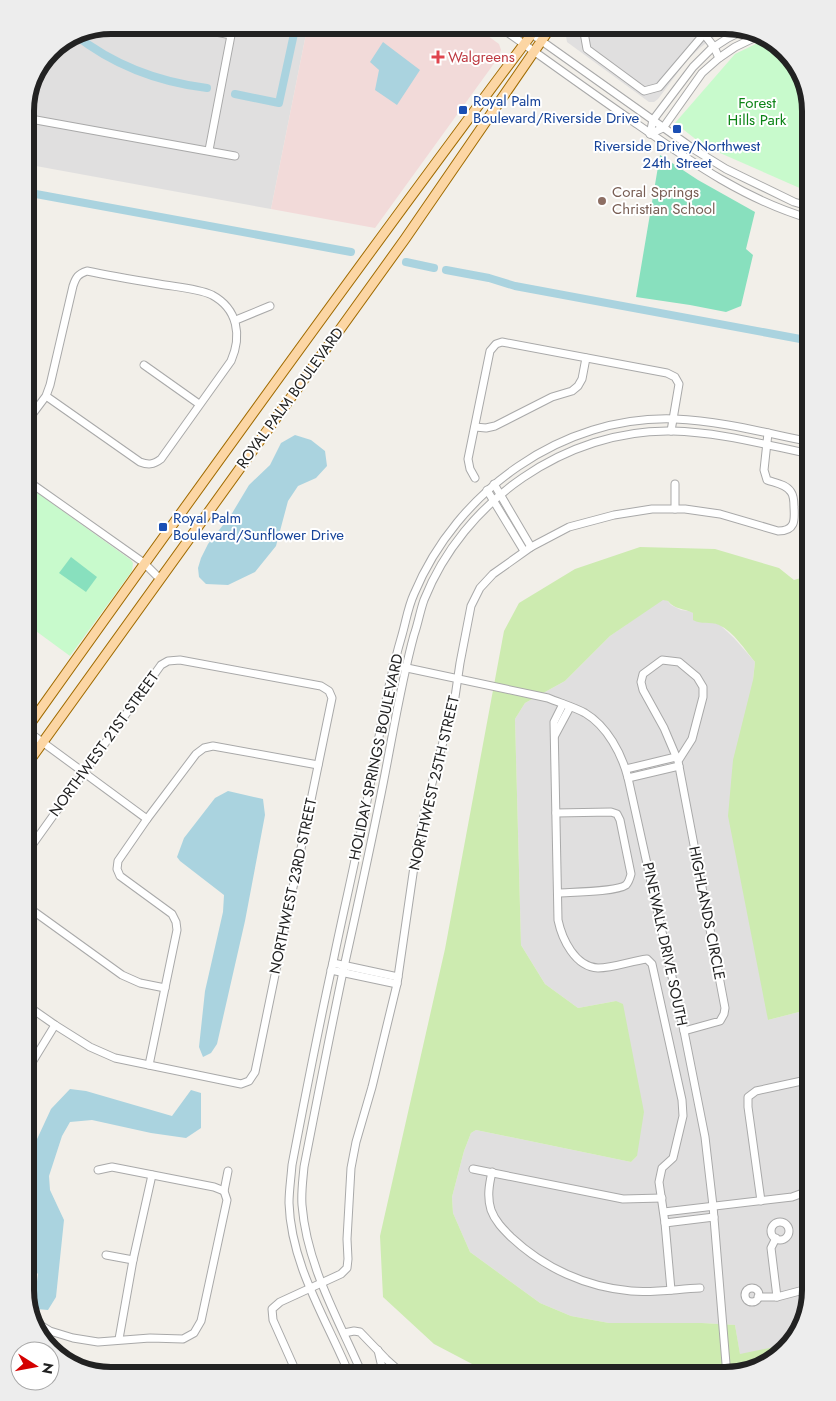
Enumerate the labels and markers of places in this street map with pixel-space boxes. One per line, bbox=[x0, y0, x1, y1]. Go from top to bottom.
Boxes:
place label: Walgreens bbox=[448, 46, 515, 68]
marker: Walgreens bbox=[432, 51, 444, 63]
place label: Royal Palm Boulevard/Riverside Drive bbox=[473, 90, 640, 129]
marker: Royal Palm Boulevard/Riverside Drive bbox=[457, 104, 469, 116]
marker: Riverside Drive/Northwest 24th Street bbox=[671, 123, 683, 135]
place label: Riverside Drive/Northwest 24th Street bbox=[594, 135, 761, 174]
place label: Coral Springs Christian School bbox=[612, 181, 715, 220]
marker: Coral Springs Christian School bbox=[596, 195, 608, 207]
place label: Royal Palm Boulevard/Sunflower Drive bbox=[173, 507, 344, 546]
marker: Royal Palm Boulevard/Sunflower Drive bbox=[157, 521, 169, 533]

